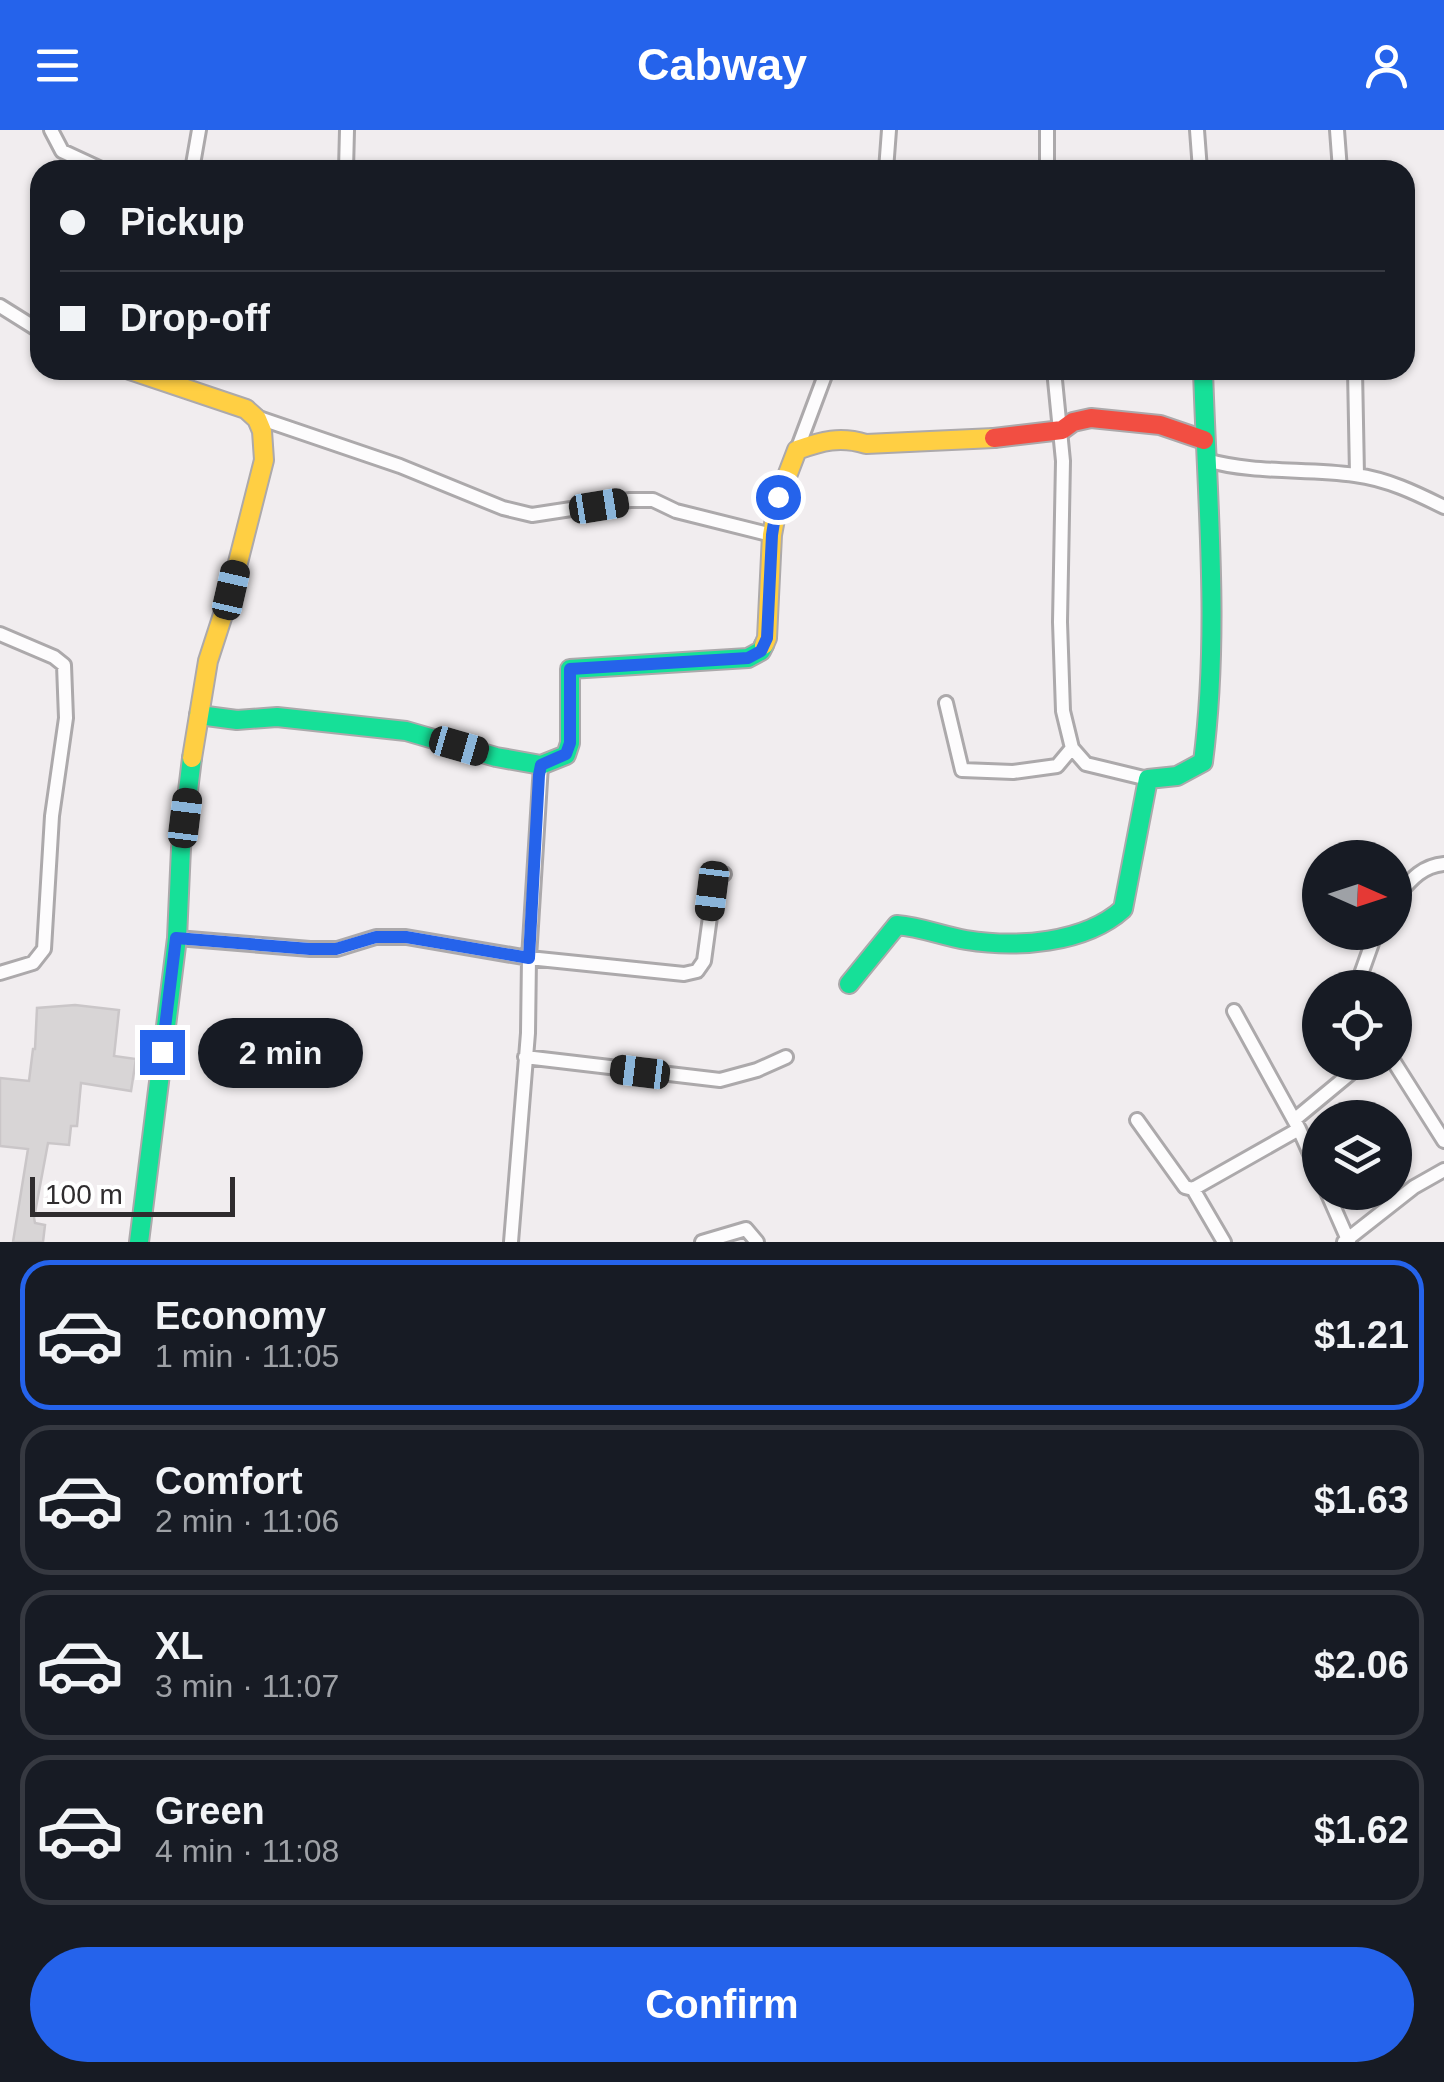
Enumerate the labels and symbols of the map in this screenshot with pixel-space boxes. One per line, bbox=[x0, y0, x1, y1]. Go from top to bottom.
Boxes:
route start bbox=[756, 475, 801, 520]
car bbox=[567, 486, 631, 526]
car bbox=[210, 557, 252, 623]
car bbox=[426, 723, 492, 769]
car bbox=[166, 786, 204, 850]
north arrow bbox=[1302, 840, 1412, 950]
car bbox=[693, 859, 731, 923]
callout: 2 min bbox=[197, 1017, 362, 1087]
route end bbox=[140, 1030, 185, 1075]
car bbox=[608, 1053, 672, 1091]
scale bar bbox=[30, 1172, 235, 1216]

